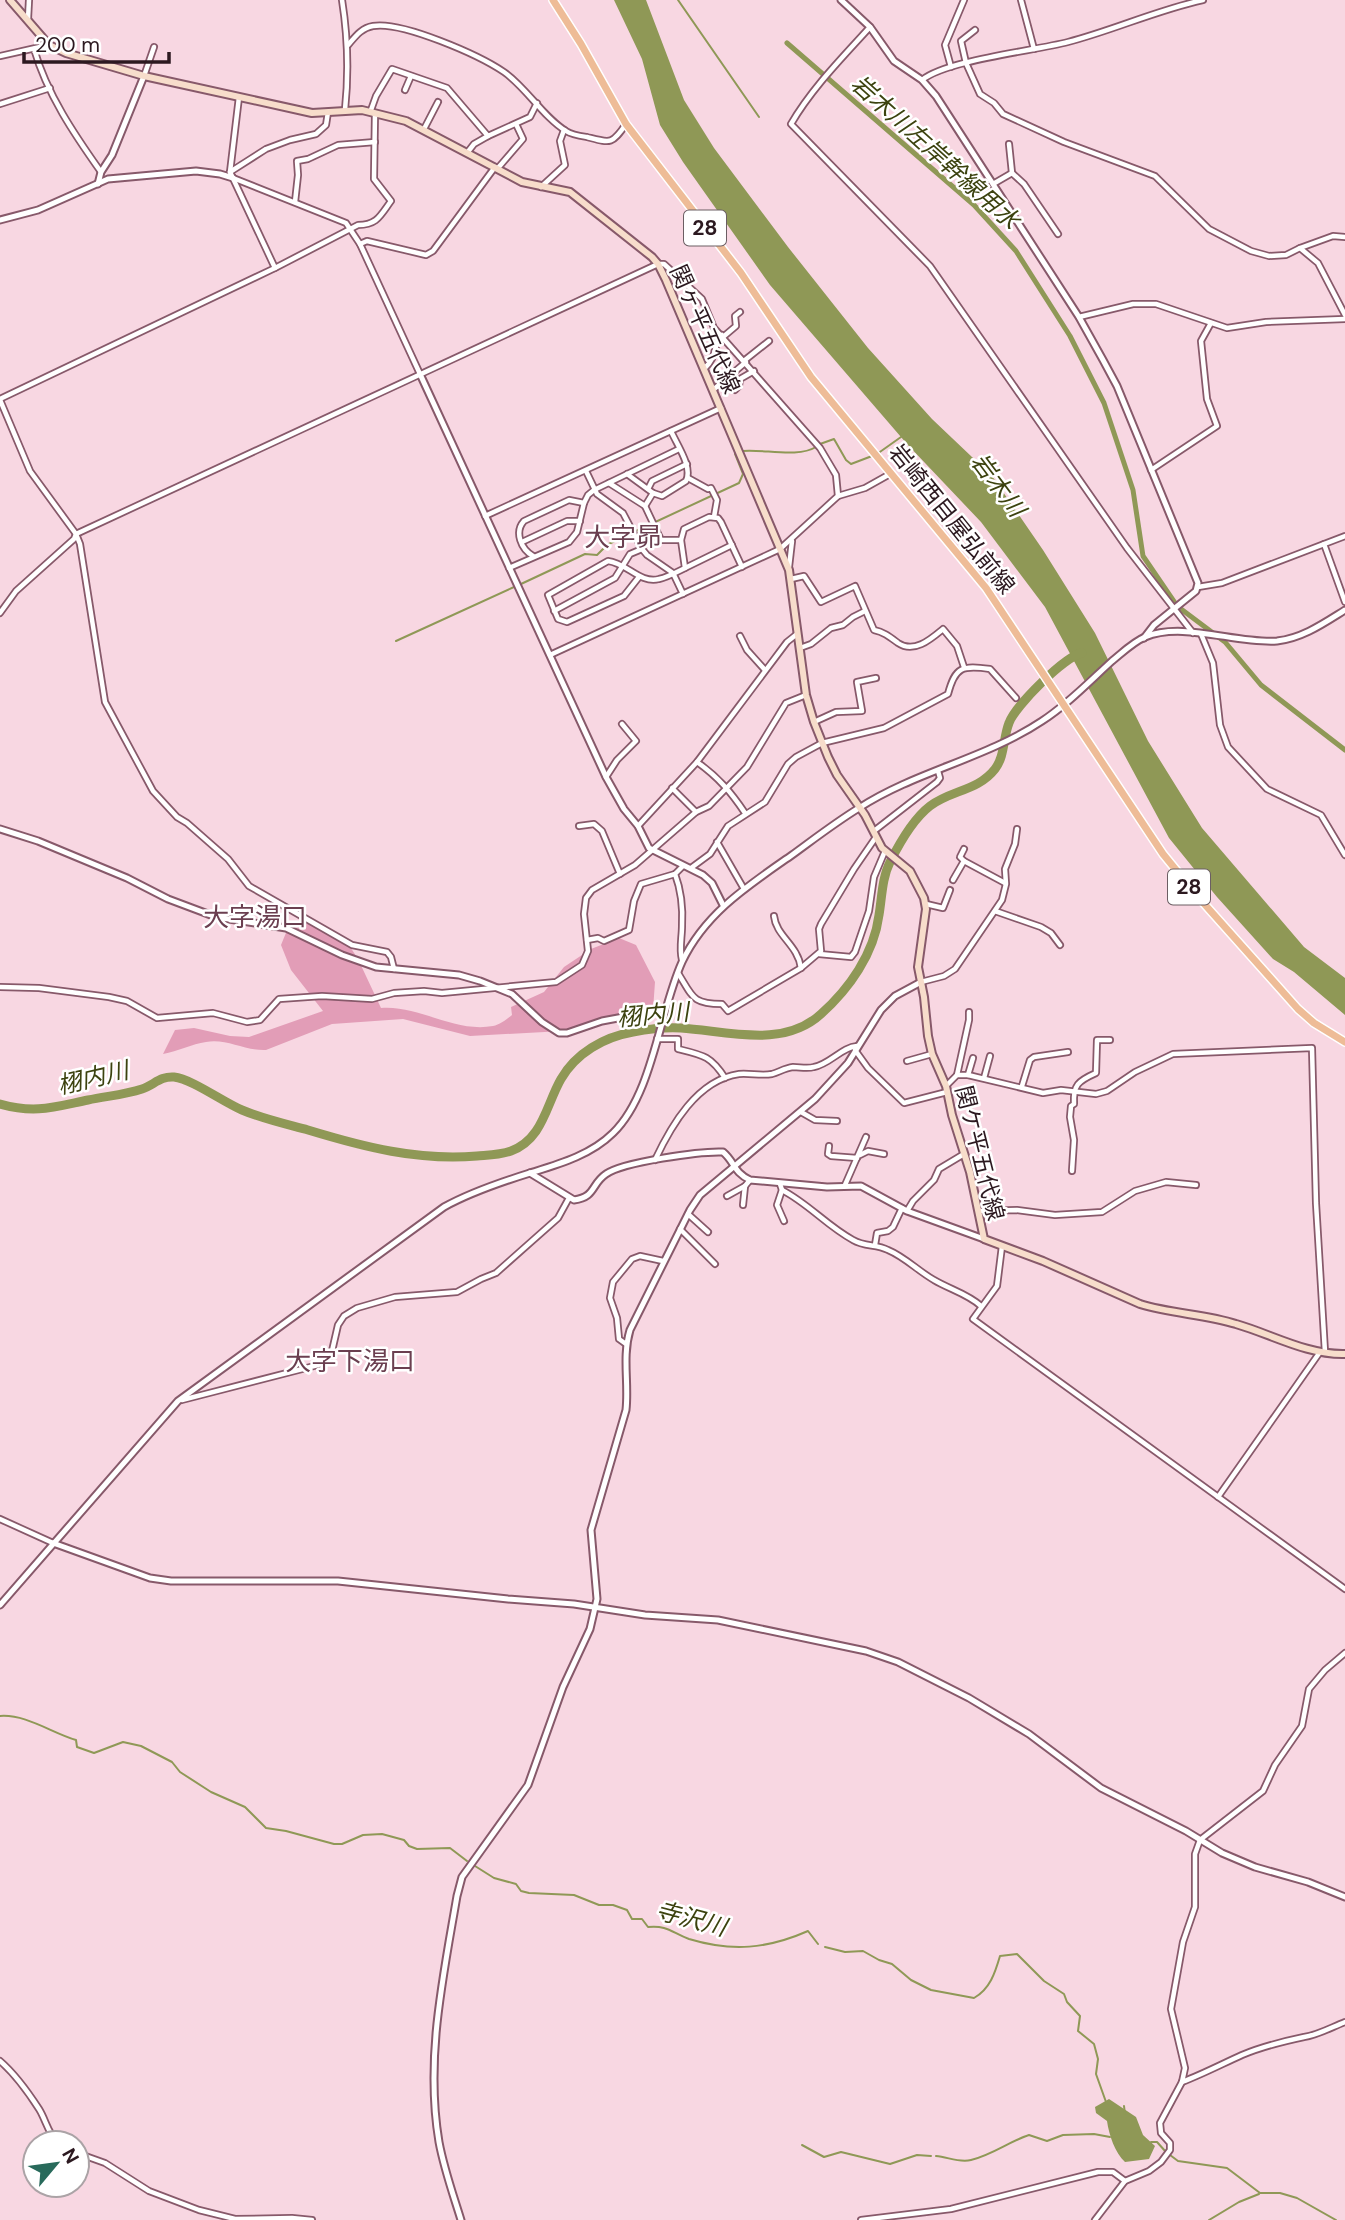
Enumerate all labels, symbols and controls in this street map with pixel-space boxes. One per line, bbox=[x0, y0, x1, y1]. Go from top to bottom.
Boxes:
scale bar bbox=[24, 21, 170, 65]
text: 200 m bbox=[35, 31, 100, 59]
water label: 岩木川左岸幹線用水 bbox=[845, 68, 1028, 237]
road number: 28 bbox=[684, 210, 726, 246]
street label: 関ヶ平五代線 bbox=[663, 260, 747, 398]
street label: 岩崎西目屋弘前線 bbox=[882, 438, 1022, 600]
water label: 岩木川 bbox=[964, 447, 1034, 525]
district label: 大字昴 bbox=[584, 520, 662, 554]
road number: 28 bbox=[1168, 870, 1210, 904]
district label: 大字湯口 bbox=[203, 900, 307, 934]
water label: 栩内川 bbox=[616, 996, 693, 1033]
water label: 栩内川 bbox=[54, 1054, 134, 1101]
street label: 関ケ平五代線 bbox=[949, 1082, 1011, 1224]
district label: 大字下湯口 bbox=[285, 1344, 415, 1378]
water label: 寺沢川 bbox=[652, 1894, 733, 1944]
north arrow bbox=[21, 2129, 91, 2199]
text: N bbox=[56, 2144, 85, 2168]

